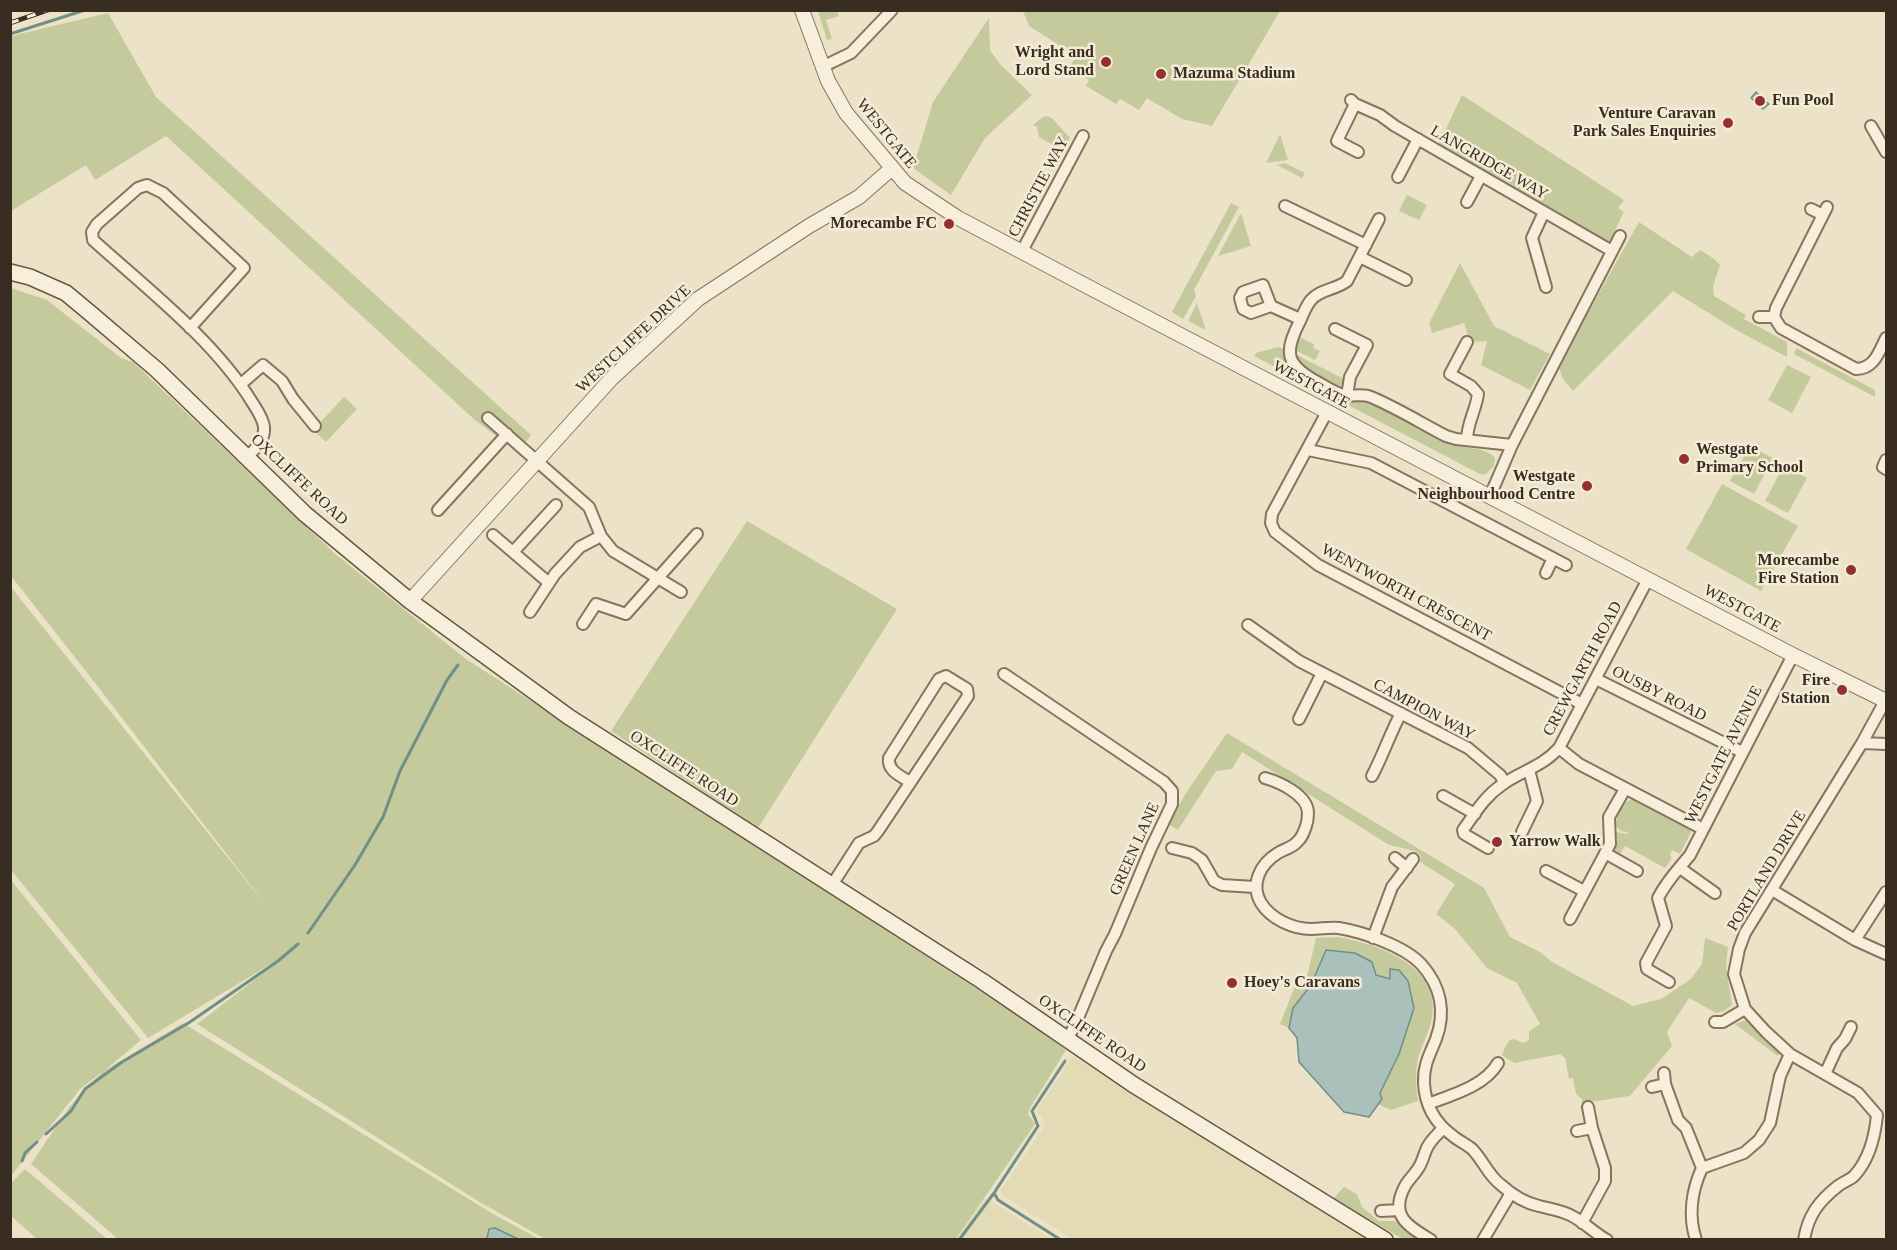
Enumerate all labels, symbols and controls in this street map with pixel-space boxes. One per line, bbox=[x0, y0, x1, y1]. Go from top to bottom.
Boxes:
place label: Wright and Lord Stand bbox=[1015, 43, 1094, 81]
marker: Wright and Lord Stand bbox=[1099, 55, 1113, 69]
place label: Mazuma Stadium bbox=[1173, 64, 1295, 84]
marker: Mazuma Stadium bbox=[1154, 67, 1168, 81]
place label: Fun Pool bbox=[1772, 91, 1834, 111]
marker: Fun Pool bbox=[1753, 94, 1767, 108]
street label: WESTGATE bbox=[852, 95, 920, 173]
place label: Venture Caravan Park Sales Enquiries bbox=[1573, 104, 1716, 142]
marker: Venture Caravan Park Sales Enquiries bbox=[1721, 116, 1735, 130]
street label: LANGRIDGE WAY bbox=[1427, 122, 1551, 204]
street label: CHRISTIE WAY bbox=[1004, 134, 1074, 240]
place label: Morecambe FC bbox=[830, 214, 937, 234]
marker: Morecambe FC bbox=[942, 217, 956, 231]
street label: WESTCLIFFE DRIVE bbox=[573, 281, 695, 397]
street label: WESTGATE bbox=[1269, 357, 1353, 413]
street label: OXCLIFFE ROAD bbox=[246, 430, 352, 530]
place label: Westgate Primary School bbox=[1696, 440, 1803, 478]
marker: Westgate Primary School bbox=[1677, 452, 1691, 466]
place label: Westgate Neighbourhood Centre bbox=[1418, 467, 1575, 505]
marker: Westgate Neighbourhood Centre bbox=[1580, 479, 1594, 493]
street label: WENTWORTH CRESCENT bbox=[1318, 540, 1494, 646]
place label: Morecambe Fire Station bbox=[1758, 551, 1839, 589]
marker: Morecambe Fire Station bbox=[1844, 563, 1858, 577]
street label: WESTGATE bbox=[1700, 581, 1784, 637]
street label: CREWGARTH ROAD bbox=[1539, 598, 1627, 740]
street label: OUSBY ROAD bbox=[1609, 662, 1709, 726]
place label: Fire Station bbox=[1781, 671, 1830, 709]
street label: CAMPION WAY bbox=[1370, 675, 1478, 745]
street label: WESTGATE AVENUE bbox=[1681, 683, 1767, 827]
marker: Fire Station bbox=[1835, 683, 1849, 697]
street label: OXCLIFFE ROAD bbox=[626, 727, 742, 811]
street label: GREEN LANE bbox=[1106, 799, 1164, 899]
street label: PORTLAND DRIVE bbox=[1723, 807, 1811, 935]
place label: Yarrow Walk bbox=[1509, 832, 1601, 852]
marker: Yarrow Walk bbox=[1490, 835, 1504, 849]
place label: Hoey's Caravans bbox=[1244, 973, 1360, 993]
marker: Hoey's Caravans bbox=[1225, 976, 1239, 990]
street label: OXCLIFFE ROAD bbox=[1034, 991, 1150, 1077]

